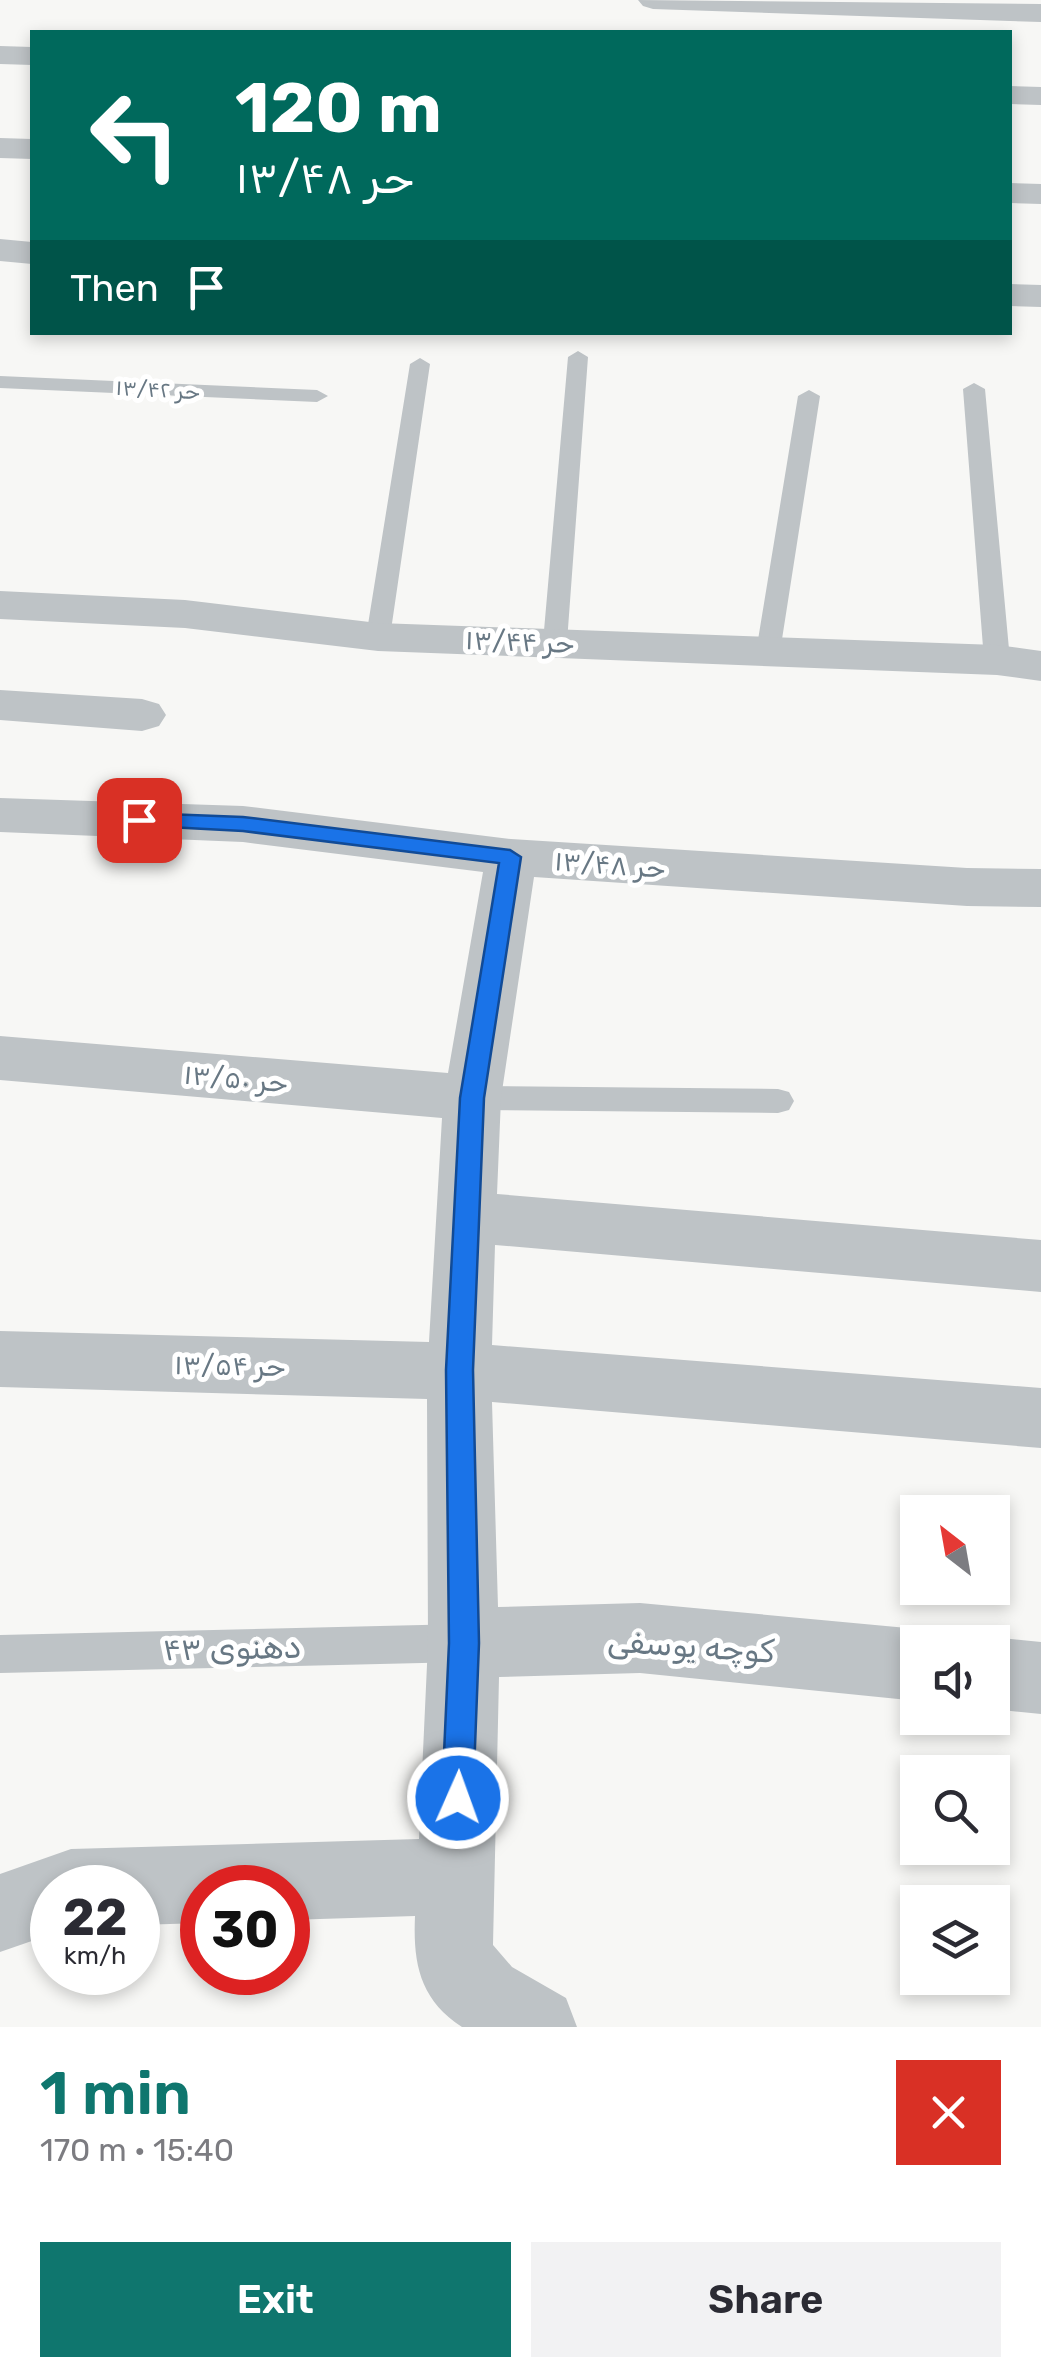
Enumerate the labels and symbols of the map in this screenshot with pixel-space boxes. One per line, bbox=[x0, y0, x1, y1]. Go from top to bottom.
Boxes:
street label: حر ۱۳/۴۲ bbox=[115, 374, 201, 405]
street label: حر ۱۳/۴۴ bbox=[465, 623, 575, 660]
pin bbox=[97, 778, 182, 863]
street label: حر ۱۳/۴۸ bbox=[553, 844, 667, 885]
street label: حر ۱۳/۵۰ bbox=[182, 1058, 290, 1099]
street label: حر ۱۳/۵۴ bbox=[174, 1348, 286, 1383]
north arrow bbox=[900, 1495, 1010, 1605]
street label: کوچه یوسفی bbox=[606, 1621, 776, 1671]
street label: دهنوی ۴۳ bbox=[162, 1628, 302, 1668]
position arrow bbox=[406, 1746, 510, 1850]
speed limit sign: 30 bbox=[180, 1865, 310, 1995]

